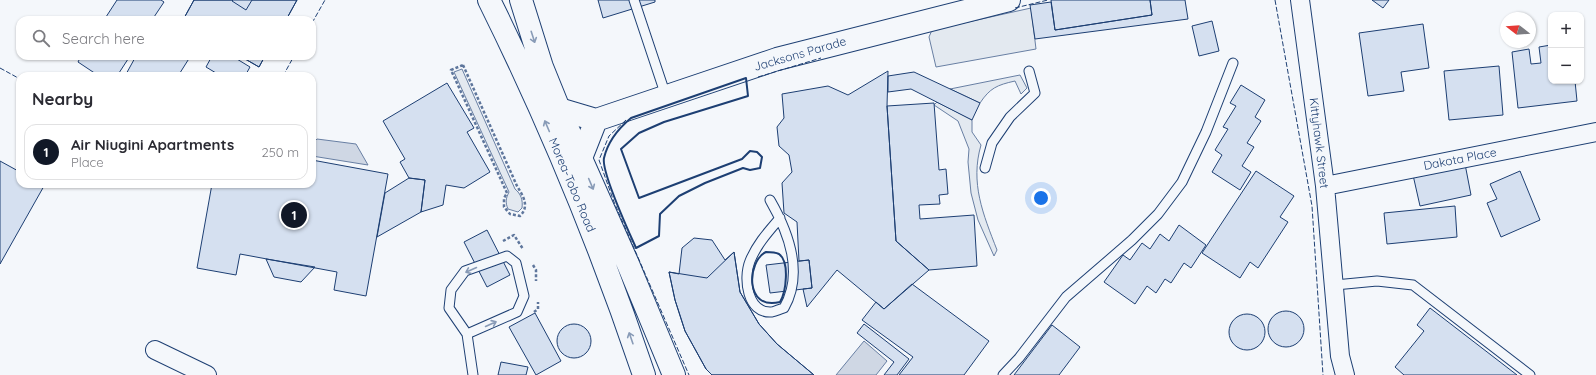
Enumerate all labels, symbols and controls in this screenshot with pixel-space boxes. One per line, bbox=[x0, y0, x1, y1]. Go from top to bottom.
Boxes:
north arrow bbox=[1500, 12, 1536, 48]
map controls bbox=[1548, 12, 1584, 84]
button: + bbox=[1548, 12, 1584, 48]
search box bbox=[16, 16, 316, 60]
icon: search bbox=[30, 27, 52, 49]
text: Search here bbox=[62, 29, 145, 48]
one-way arrow bbox=[529, 31, 537, 43]
street label: Jacksons Parade bbox=[752, 33, 848, 74]
button: − bbox=[1548, 48, 1584, 84]
text: Nearby bbox=[32, 88, 93, 109]
street label: Kittyhawk Street bbox=[1306, 97, 1332, 189]
one-way arrow bbox=[543, 121, 550, 133]
text: Air Niugini Apartments bbox=[71, 135, 234, 154]
street label: Morea-Tobo Road bbox=[546, 135, 599, 234]
text: 1 bbox=[43, 144, 49, 160]
text: 250 m bbox=[262, 144, 299, 160]
street label: Dakota Place bbox=[1422, 144, 1498, 173]
text: Place bbox=[71, 154, 104, 170]
one-way arrow bbox=[588, 177, 595, 189]
your location bbox=[1031, 188, 1051, 208]
pin: 1 bbox=[281, 200, 307, 230]
one-way arrow bbox=[465, 266, 477, 274]
one-way arrow bbox=[485, 320, 497, 327]
one-way arrow bbox=[627, 332, 635, 344]

